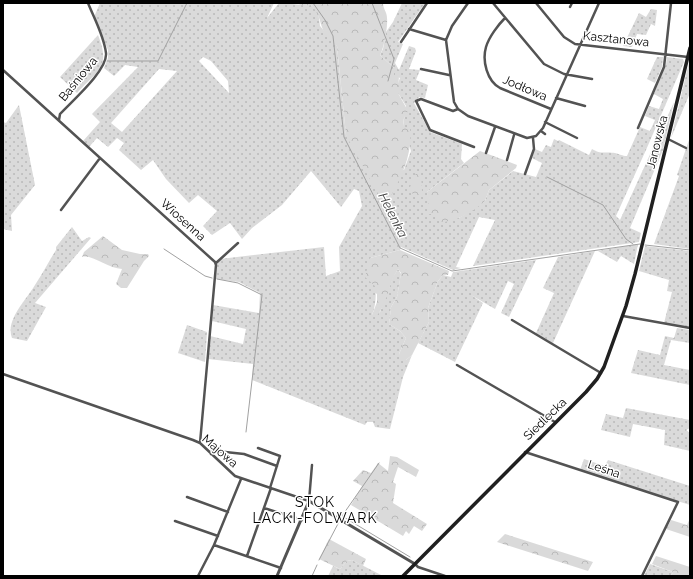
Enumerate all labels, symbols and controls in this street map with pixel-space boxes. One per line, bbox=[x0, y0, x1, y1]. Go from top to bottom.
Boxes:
street label: Kasztanowa bbox=[582, 29, 650, 49]
street label: Baśniowa bbox=[56, 54, 100, 104]
street label: Jodłowa bbox=[501, 72, 549, 104]
street label: Janowska bbox=[644, 114, 670, 170]
water label: Helenka bbox=[375, 190, 411, 240]
street label: Wiosenna bbox=[158, 196, 208, 244]
street label: Siedlecka bbox=[521, 395, 569, 443]
street label: Majowa bbox=[199, 432, 241, 470]
street label: Leśna bbox=[586, 457, 622, 481]
district label: STOK LACKI-FOLWARK bbox=[253, 494, 377, 526]

